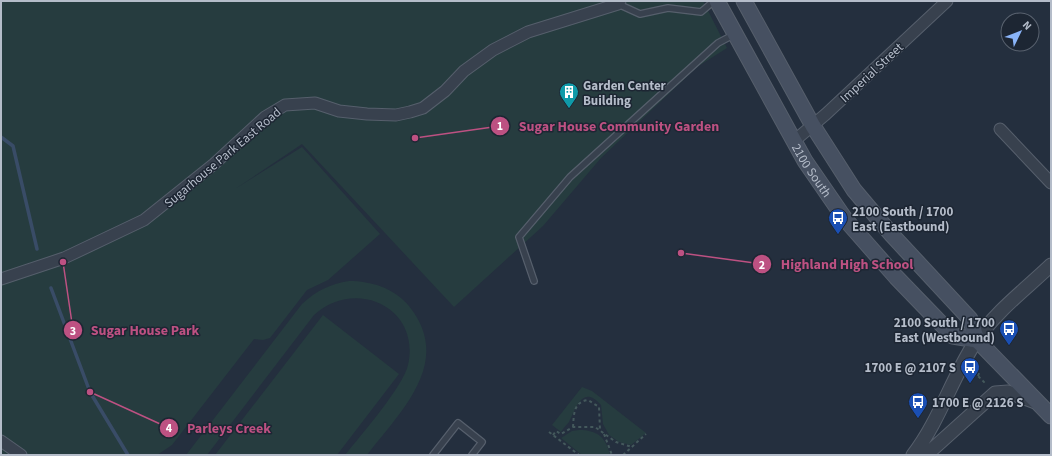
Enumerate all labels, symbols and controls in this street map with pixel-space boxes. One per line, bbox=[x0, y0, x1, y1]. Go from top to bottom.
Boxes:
north arrow bbox=[1000, 12, 1040, 52]
text: N bbox=[1019, 18, 1035, 33]
street label: Imperial Street bbox=[836, 38, 908, 107]
place label: Garden Center Building bbox=[583, 77, 667, 110]
building icon: Garden Center Building bbox=[558, 81, 580, 109]
street label: Sugarhouse Park East Road bbox=[160, 103, 285, 212]
callout: Sugar House Community Garden bbox=[490, 113, 727, 139]
text: Sugar House Community Garden bbox=[519, 117, 719, 137]
text: 1 bbox=[497, 118, 503, 135]
street label: 2100 South bbox=[787, 140, 835, 201]
place label: 2100 South / 1700 East (Eastbound) bbox=[852, 203, 953, 236]
bus stop icon: 2100 South / 1700 East (Eastbound) bbox=[827, 207, 849, 235]
callout: Highland High School bbox=[752, 251, 921, 277]
text: Highland High School bbox=[781, 255, 913, 275]
text: 2 bbox=[759, 257, 765, 274]
place label: 2100 South / 1700 East (Westbound) bbox=[894, 314, 995, 347]
callout: Sugar House Park bbox=[63, 317, 208, 343]
bus stop icon: 2100 South / 1700 East (Westbound) bbox=[998, 318, 1020, 346]
text: Sugar House Park bbox=[91, 321, 200, 341]
text: 3 bbox=[70, 323, 76, 340]
bus stop icon: 1700 E @ 2107 S bbox=[959, 356, 981, 384]
place label: 1700 E @ 2107 S bbox=[865, 359, 956, 377]
bus stop icon: 1700 E @ 2126 S bbox=[907, 391, 929, 419]
place label: 1700 E @ 2126 S bbox=[932, 394, 1023, 412]
callout: Parleys Creek bbox=[159, 415, 279, 441]
text: Parleys Creek bbox=[187, 419, 271, 439]
text: 4 bbox=[166, 420, 173, 437]

